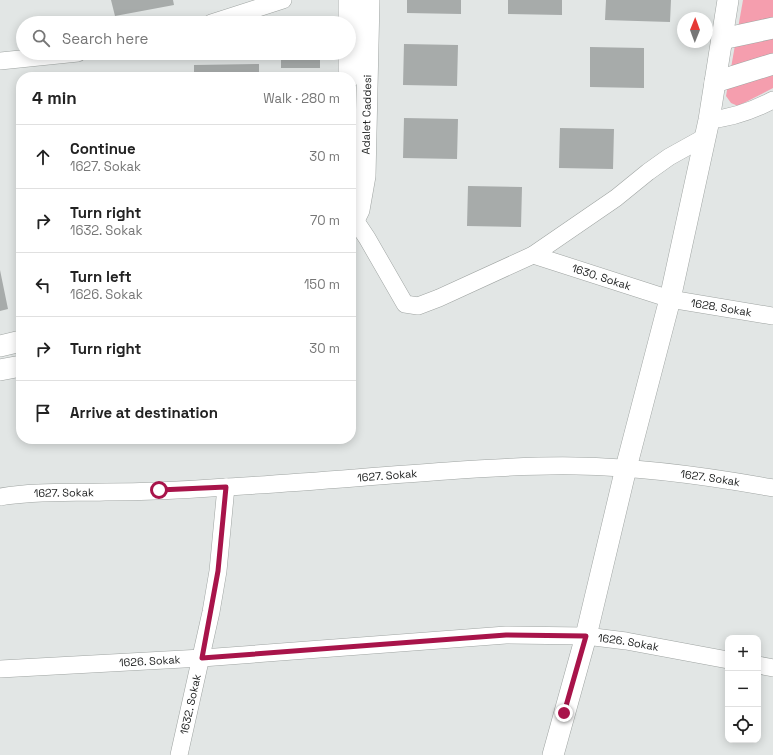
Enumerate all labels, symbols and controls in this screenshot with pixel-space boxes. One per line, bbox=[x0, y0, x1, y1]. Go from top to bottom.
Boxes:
north arrow bbox=[677, 12, 713, 48]
search box bbox=[16, 16, 356, 60]
icon: search bbox=[30, 27, 52, 49]
text: Search here bbox=[62, 29, 148, 48]
street label: Adalet Caddesi bbox=[358, 74, 374, 154]
text: 4 min bbox=[32, 87, 77, 109]
text: Walk · 280 m bbox=[263, 90, 340, 107]
text: Continue bbox=[70, 139, 136, 158]
icon: ahead bbox=[32, 146, 54, 168]
text: 30 m bbox=[309, 148, 340, 165]
text: 1627. Sokak bbox=[70, 158, 141, 175]
text: Turn right bbox=[70, 203, 141, 222]
icon: right bbox=[32, 210, 54, 232]
text: 70 m bbox=[310, 212, 340, 229]
text: 1632. Sokak bbox=[70, 222, 143, 239]
street label: 1630. Sokak bbox=[570, 261, 633, 293]
text: Turn left bbox=[70, 267, 132, 286]
icon: left bbox=[32, 274, 54, 296]
text: 150 m bbox=[304, 276, 340, 293]
text: 1626. Sokak bbox=[70, 286, 143, 303]
street label: 1628. Sokak bbox=[690, 296, 753, 319]
icon: right bbox=[32, 338, 54, 360]
text: Turn right bbox=[70, 339, 141, 358]
text: 30 m bbox=[309, 340, 340, 357]
icon: arrive bbox=[32, 402, 54, 424]
text: Arrive at destination bbox=[70, 403, 218, 422]
street label: 1627. Sokak bbox=[357, 466, 418, 485]
street label: 1627. Sokak bbox=[680, 467, 741, 489]
route start bbox=[150, 481, 168, 499]
street label: 1627. Sokak bbox=[33, 485, 94, 500]
street label: 1626. Sokak bbox=[597, 631, 660, 654]
map controls bbox=[725, 635, 761, 743]
button: + bbox=[725, 635, 761, 671]
street label: 1626. Sokak bbox=[119, 652, 181, 670]
button: − bbox=[725, 671, 761, 707]
street label: 1632. Sokak bbox=[177, 673, 204, 736]
route end bbox=[555, 704, 573, 722]
button: locate bbox=[725, 707, 761, 743]

